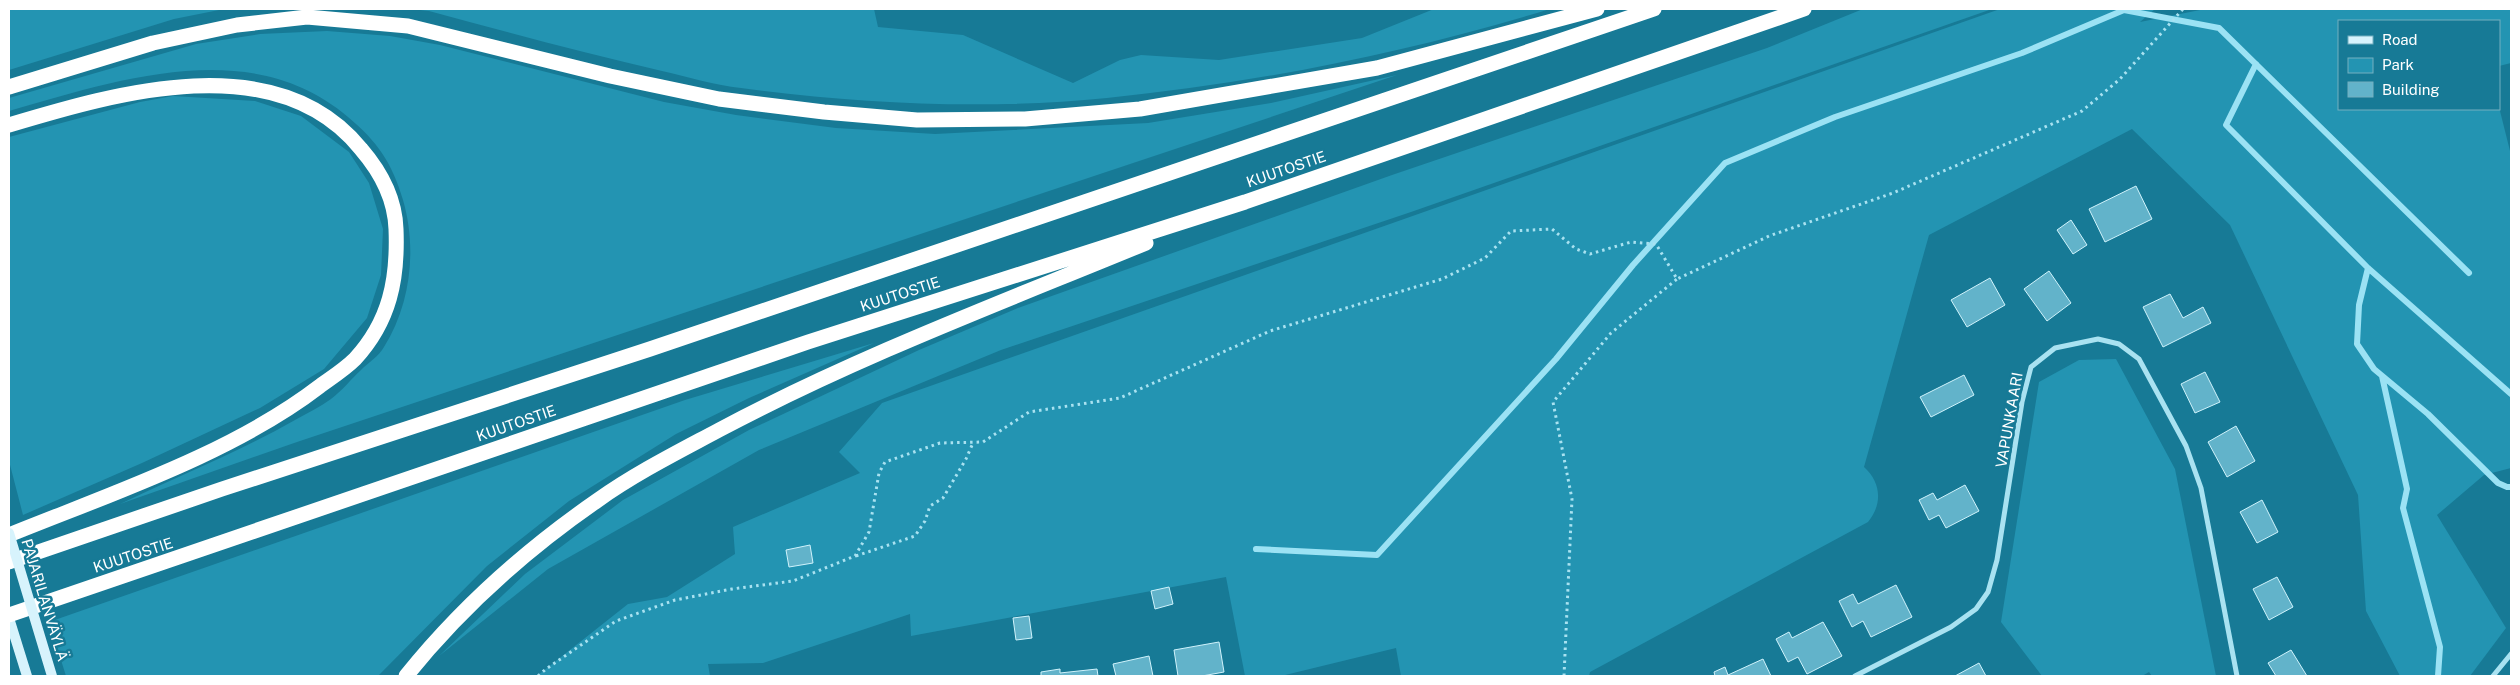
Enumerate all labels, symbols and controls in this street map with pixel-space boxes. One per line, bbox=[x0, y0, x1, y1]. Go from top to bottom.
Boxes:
legend bbox=[2338, 20, 2500, 110]
text: Road bbox=[2382, 31, 2418, 48]
text: Park bbox=[2382, 56, 2414, 73]
text: Building bbox=[2382, 81, 2440, 98]
street label: KUUTOSTIE bbox=[1244, 147, 1328, 191]
street label: KUUTOSTIE bbox=[858, 273, 942, 315]
street label: VAPUNKAARI bbox=[1992, 371, 2026, 469]
street label: KUUTOSTIE bbox=[474, 401, 558, 445]
street label: KUUTOSTIE bbox=[91, 534, 175, 576]
street label: PAJARILANVÄYLÄ bbox=[18, 536, 73, 664]

